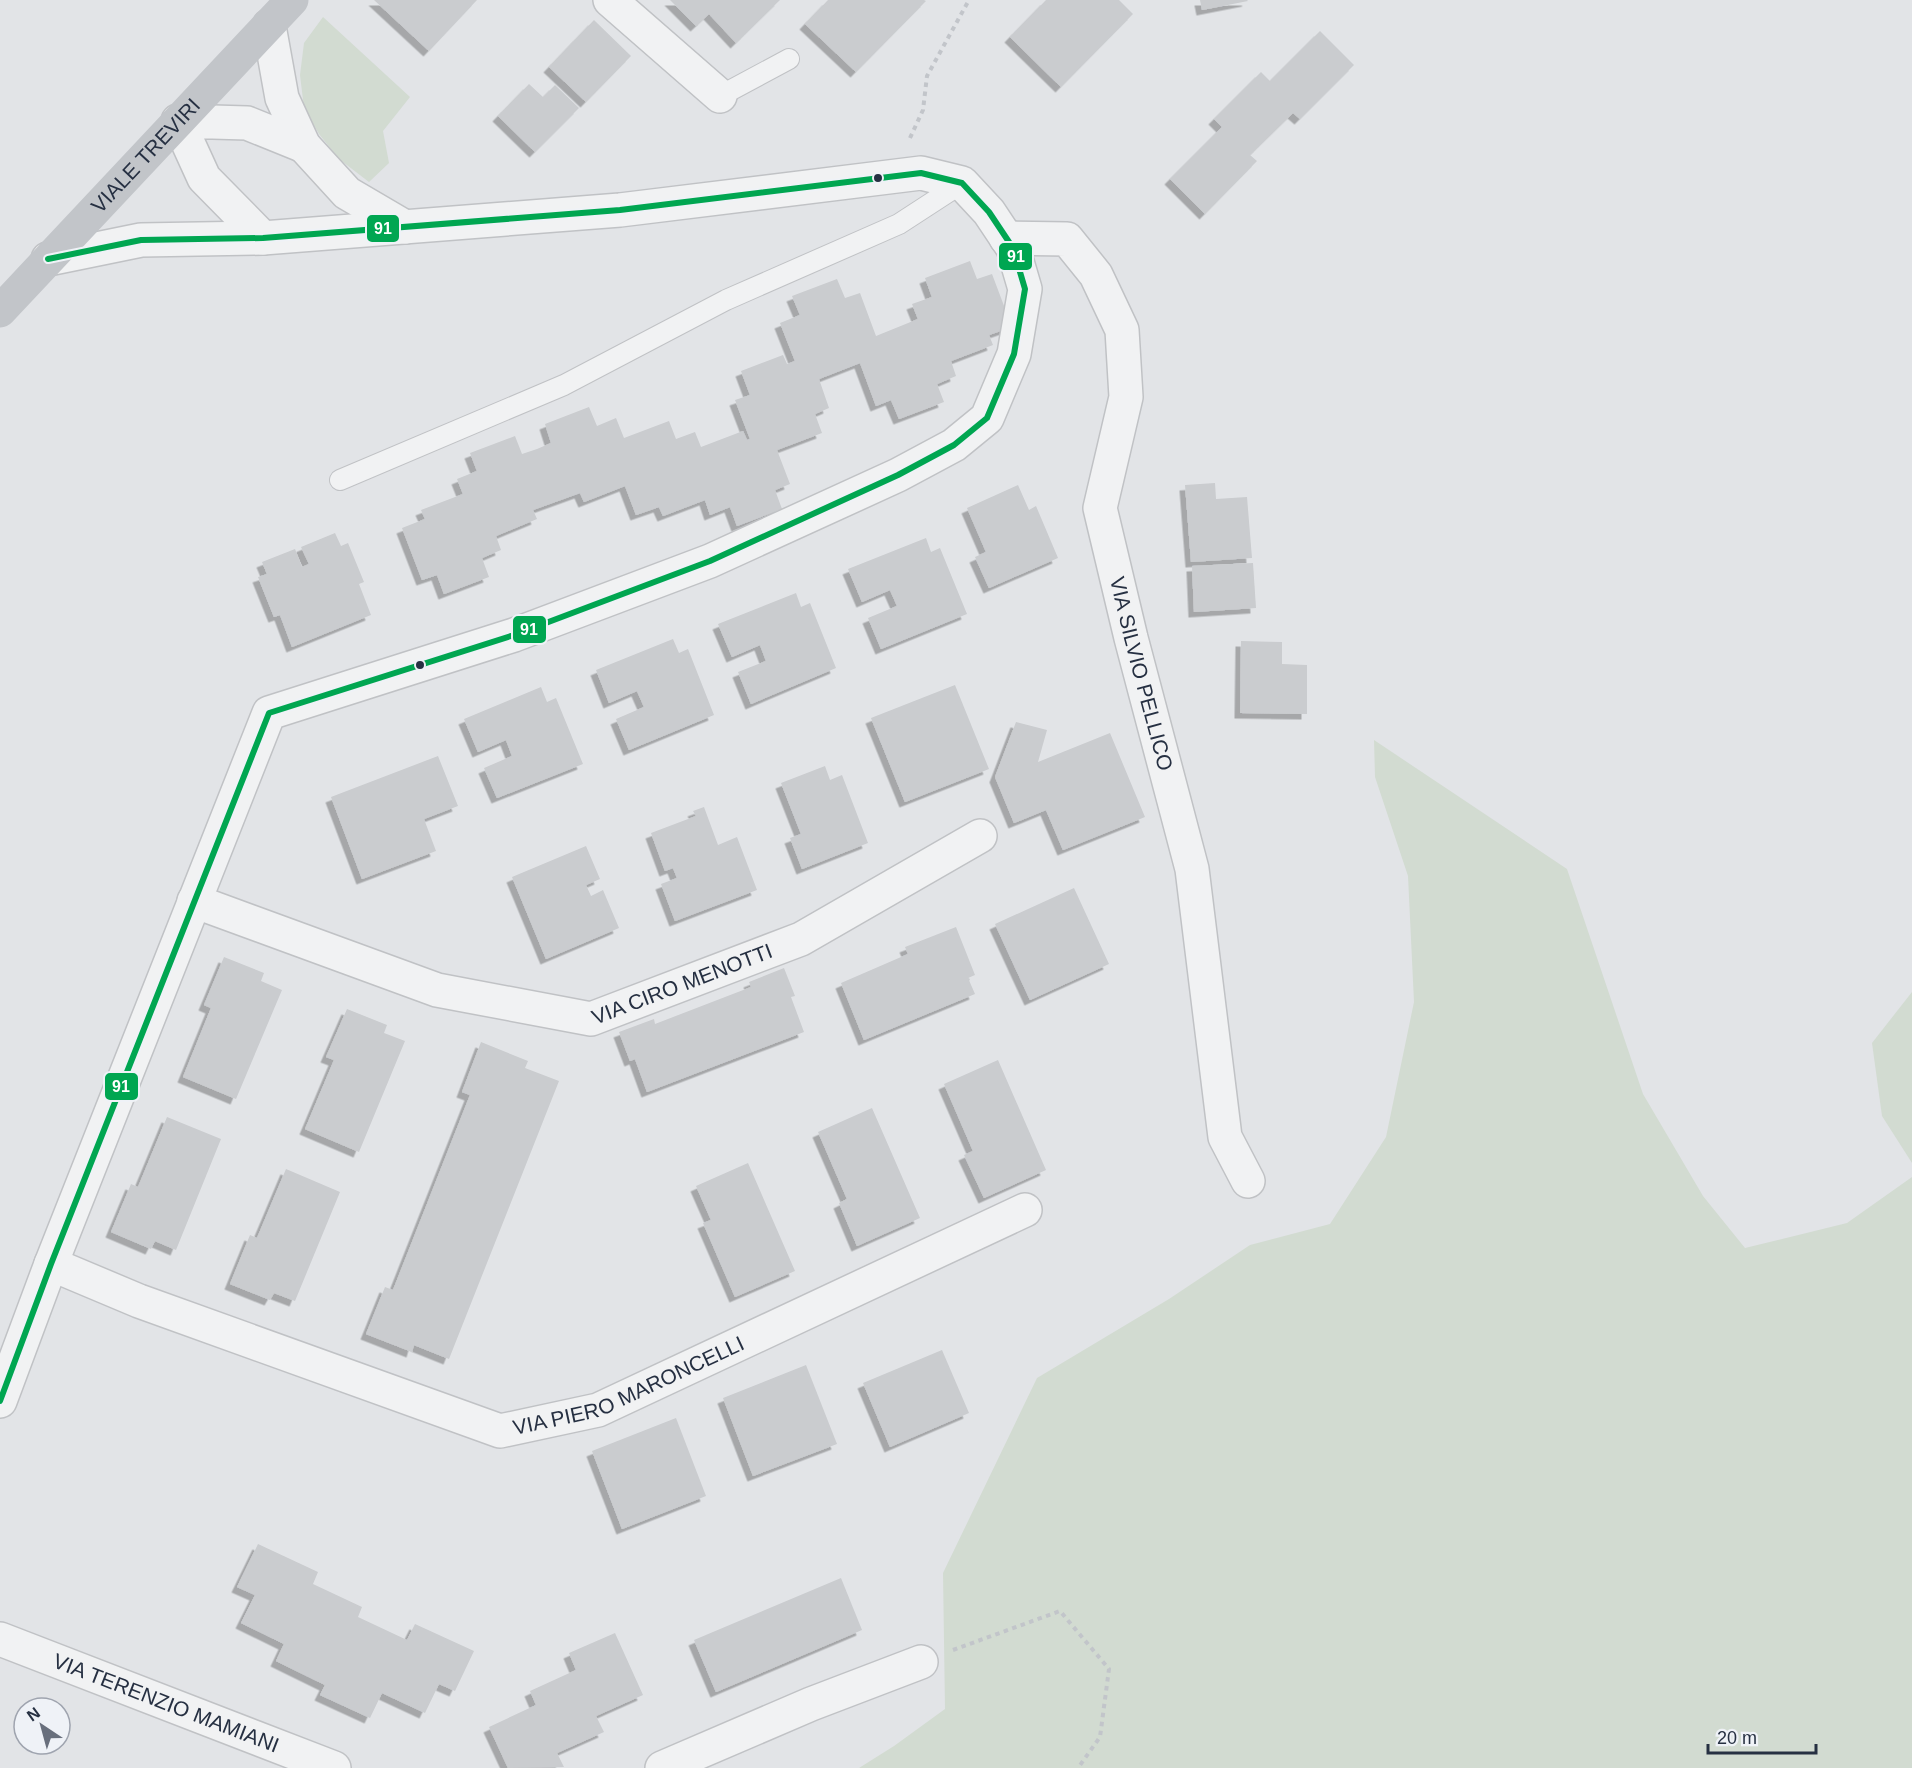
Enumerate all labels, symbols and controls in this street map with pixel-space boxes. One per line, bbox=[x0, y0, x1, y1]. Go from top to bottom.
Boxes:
street label: VIALE TREVIRI bbox=[86, 94, 204, 217]
unlabelled marker bbox=[872, 172, 884, 184]
line badge: 91 bbox=[366, 214, 400, 243]
text: 91 bbox=[374, 220, 392, 237]
line badge: 91 bbox=[998, 242, 1033, 271]
text: 91 bbox=[1007, 248, 1025, 265]
street label: VIA SILVIO PELLICO bbox=[1106, 574, 1178, 773]
line badge: 91 bbox=[512, 615, 547, 644]
text: 91 bbox=[520, 621, 538, 638]
unlabelled marker bbox=[414, 659, 426, 671]
street label: VIA CIRO MENOTTI bbox=[588, 939, 775, 1029]
line badge: 91 bbox=[104, 1072, 139, 1101]
text: 91 bbox=[112, 1078, 130, 1095]
street label: VIA PIERO MARONCELLI bbox=[511, 1331, 747, 1439]
street label: VIA TERENZIO MAMIANI bbox=[50, 1649, 282, 1757]
north arrow bbox=[12, 1696, 72, 1756]
text: N bbox=[24, 1704, 43, 1725]
scale bar bbox=[1708, 1717, 1816, 1755]
text: 20 m bbox=[1717, 1728, 1757, 1748]

